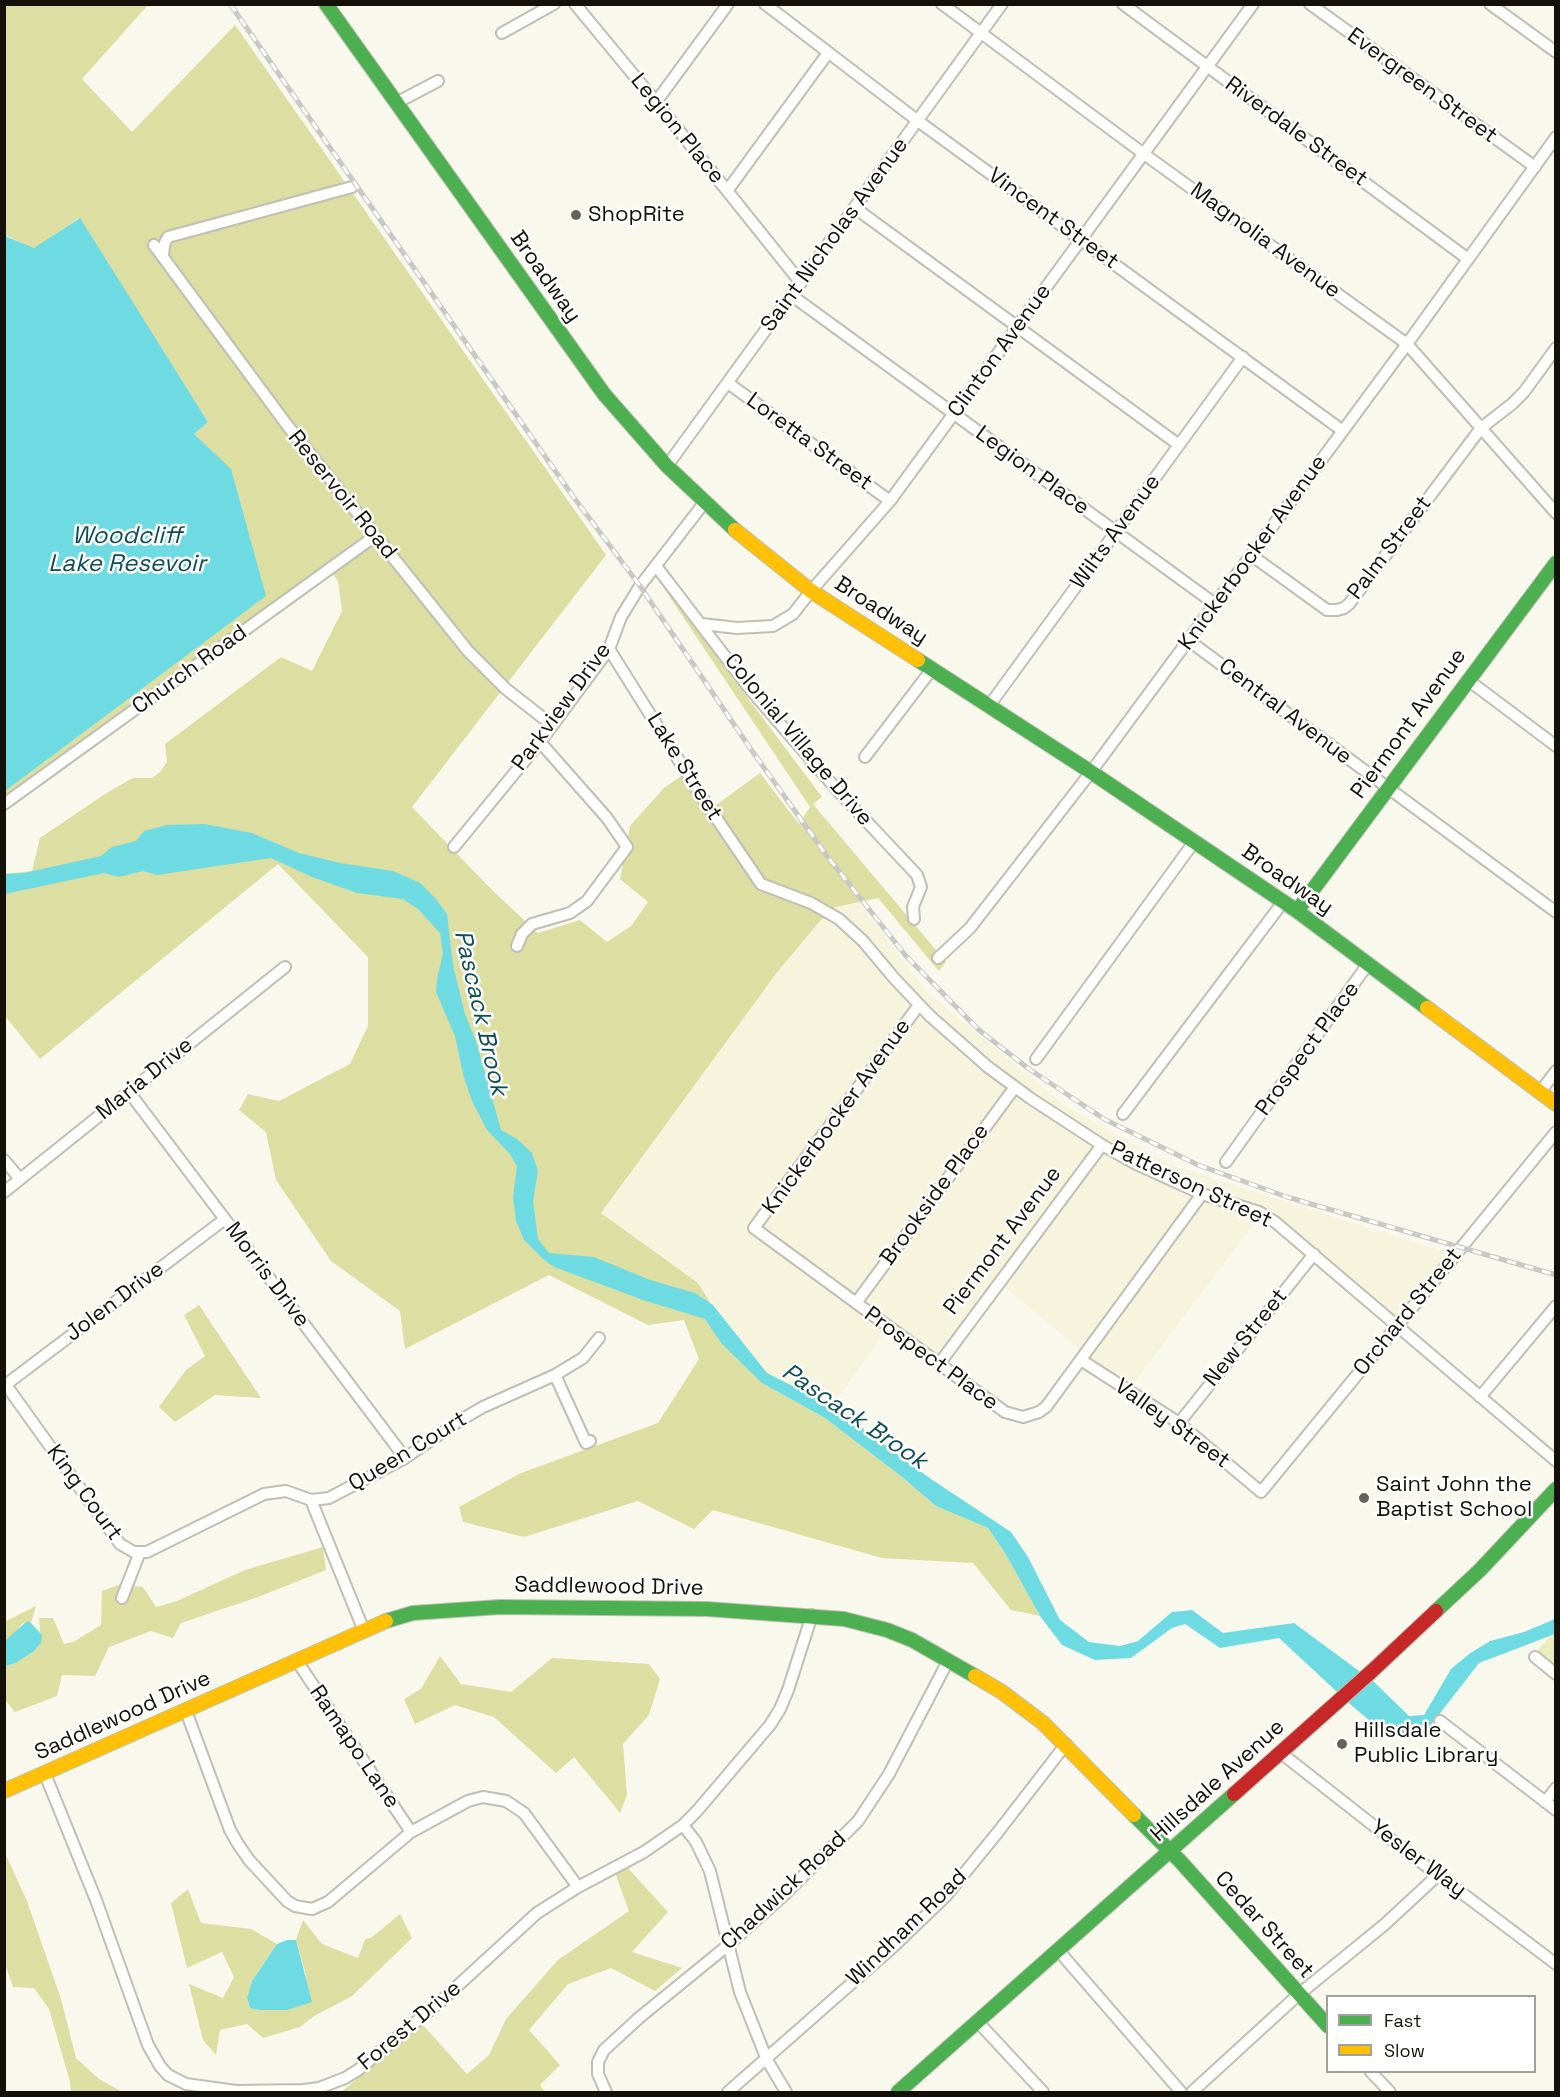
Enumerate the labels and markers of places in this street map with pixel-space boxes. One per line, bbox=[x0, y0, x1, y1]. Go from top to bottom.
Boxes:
place label: ShopRite bbox=[588, 202, 685, 228]
marker: ShopRite bbox=[569, 208, 583, 222]
place label: Saint John the Baptist School bbox=[1376, 1472, 1532, 1524]
marker: Saint John the Baptist School bbox=[1357, 1491, 1371, 1505]
place label: Hillsdale Public Library bbox=[1354, 1718, 1498, 1770]
marker: Hillsdale Public Library bbox=[1335, 1737, 1349, 1751]

